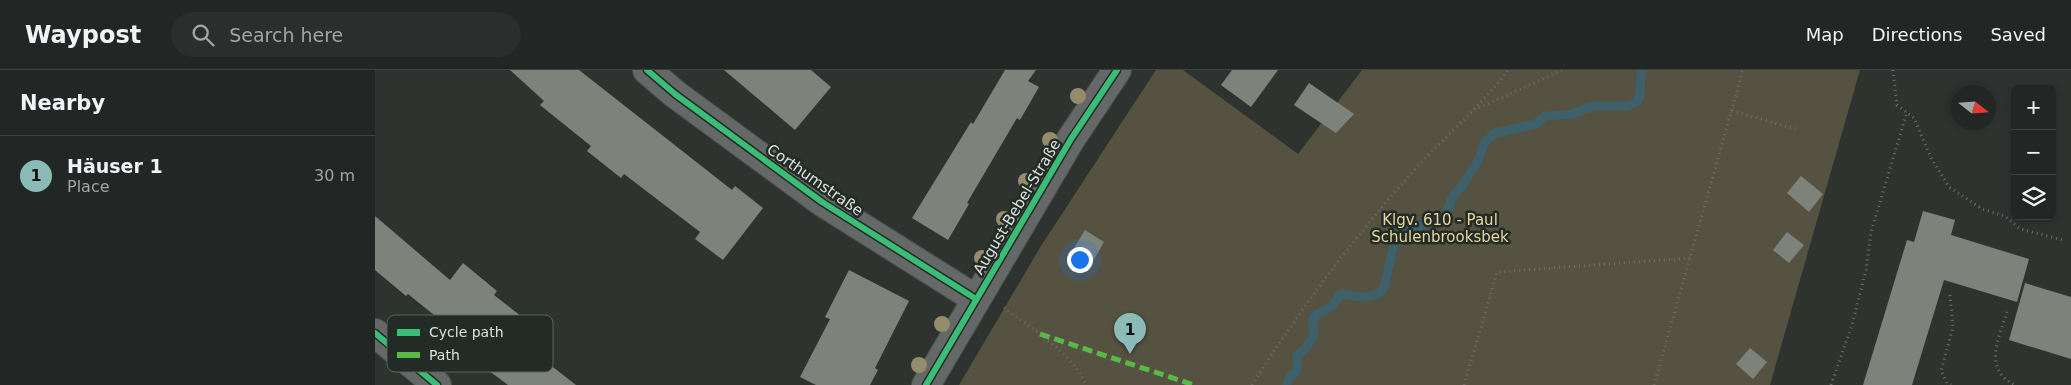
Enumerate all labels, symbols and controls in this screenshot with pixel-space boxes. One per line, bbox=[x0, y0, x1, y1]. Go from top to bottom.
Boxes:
search box bbox=[171, 12, 521, 57]
text: Waypost bbox=[25, 21, 141, 49]
icon: search bbox=[189, 21, 217, 49]
text: Search here bbox=[229, 24, 343, 46]
text: Map bbox=[1806, 24, 1844, 45]
text: Directions bbox=[1872, 24, 1962, 45]
text: Saved bbox=[1990, 24, 2046, 45]
north arrow bbox=[1951, 85, 1996, 130]
map controls bbox=[2011, 85, 2056, 220]
button: + bbox=[2011, 85, 2056, 130]
text: Nearby bbox=[20, 91, 105, 115]
button: − bbox=[2011, 130, 2056, 175]
street label: August-Bebel-Straße bbox=[969, 136, 1065, 278]
street label: Corthumstraße bbox=[764, 140, 866, 220]
text: Häuser 1 bbox=[67, 155, 163, 177]
text: 1 bbox=[30, 166, 42, 185]
text: 30 m bbox=[314, 166, 355, 185]
button: layers bbox=[2011, 175, 2056, 220]
text: Place bbox=[67, 177, 110, 196]
park label: Klgv. 610 - Paul Schulenbrooksbek bbox=[1371, 211, 1509, 246]
your location bbox=[1067, 247, 1093, 273]
pin: 1 bbox=[1114, 313, 1146, 354]
legend bbox=[387, 315, 553, 372]
text: Cycle path bbox=[429, 324, 504, 340]
text: Path bbox=[429, 347, 460, 363]

